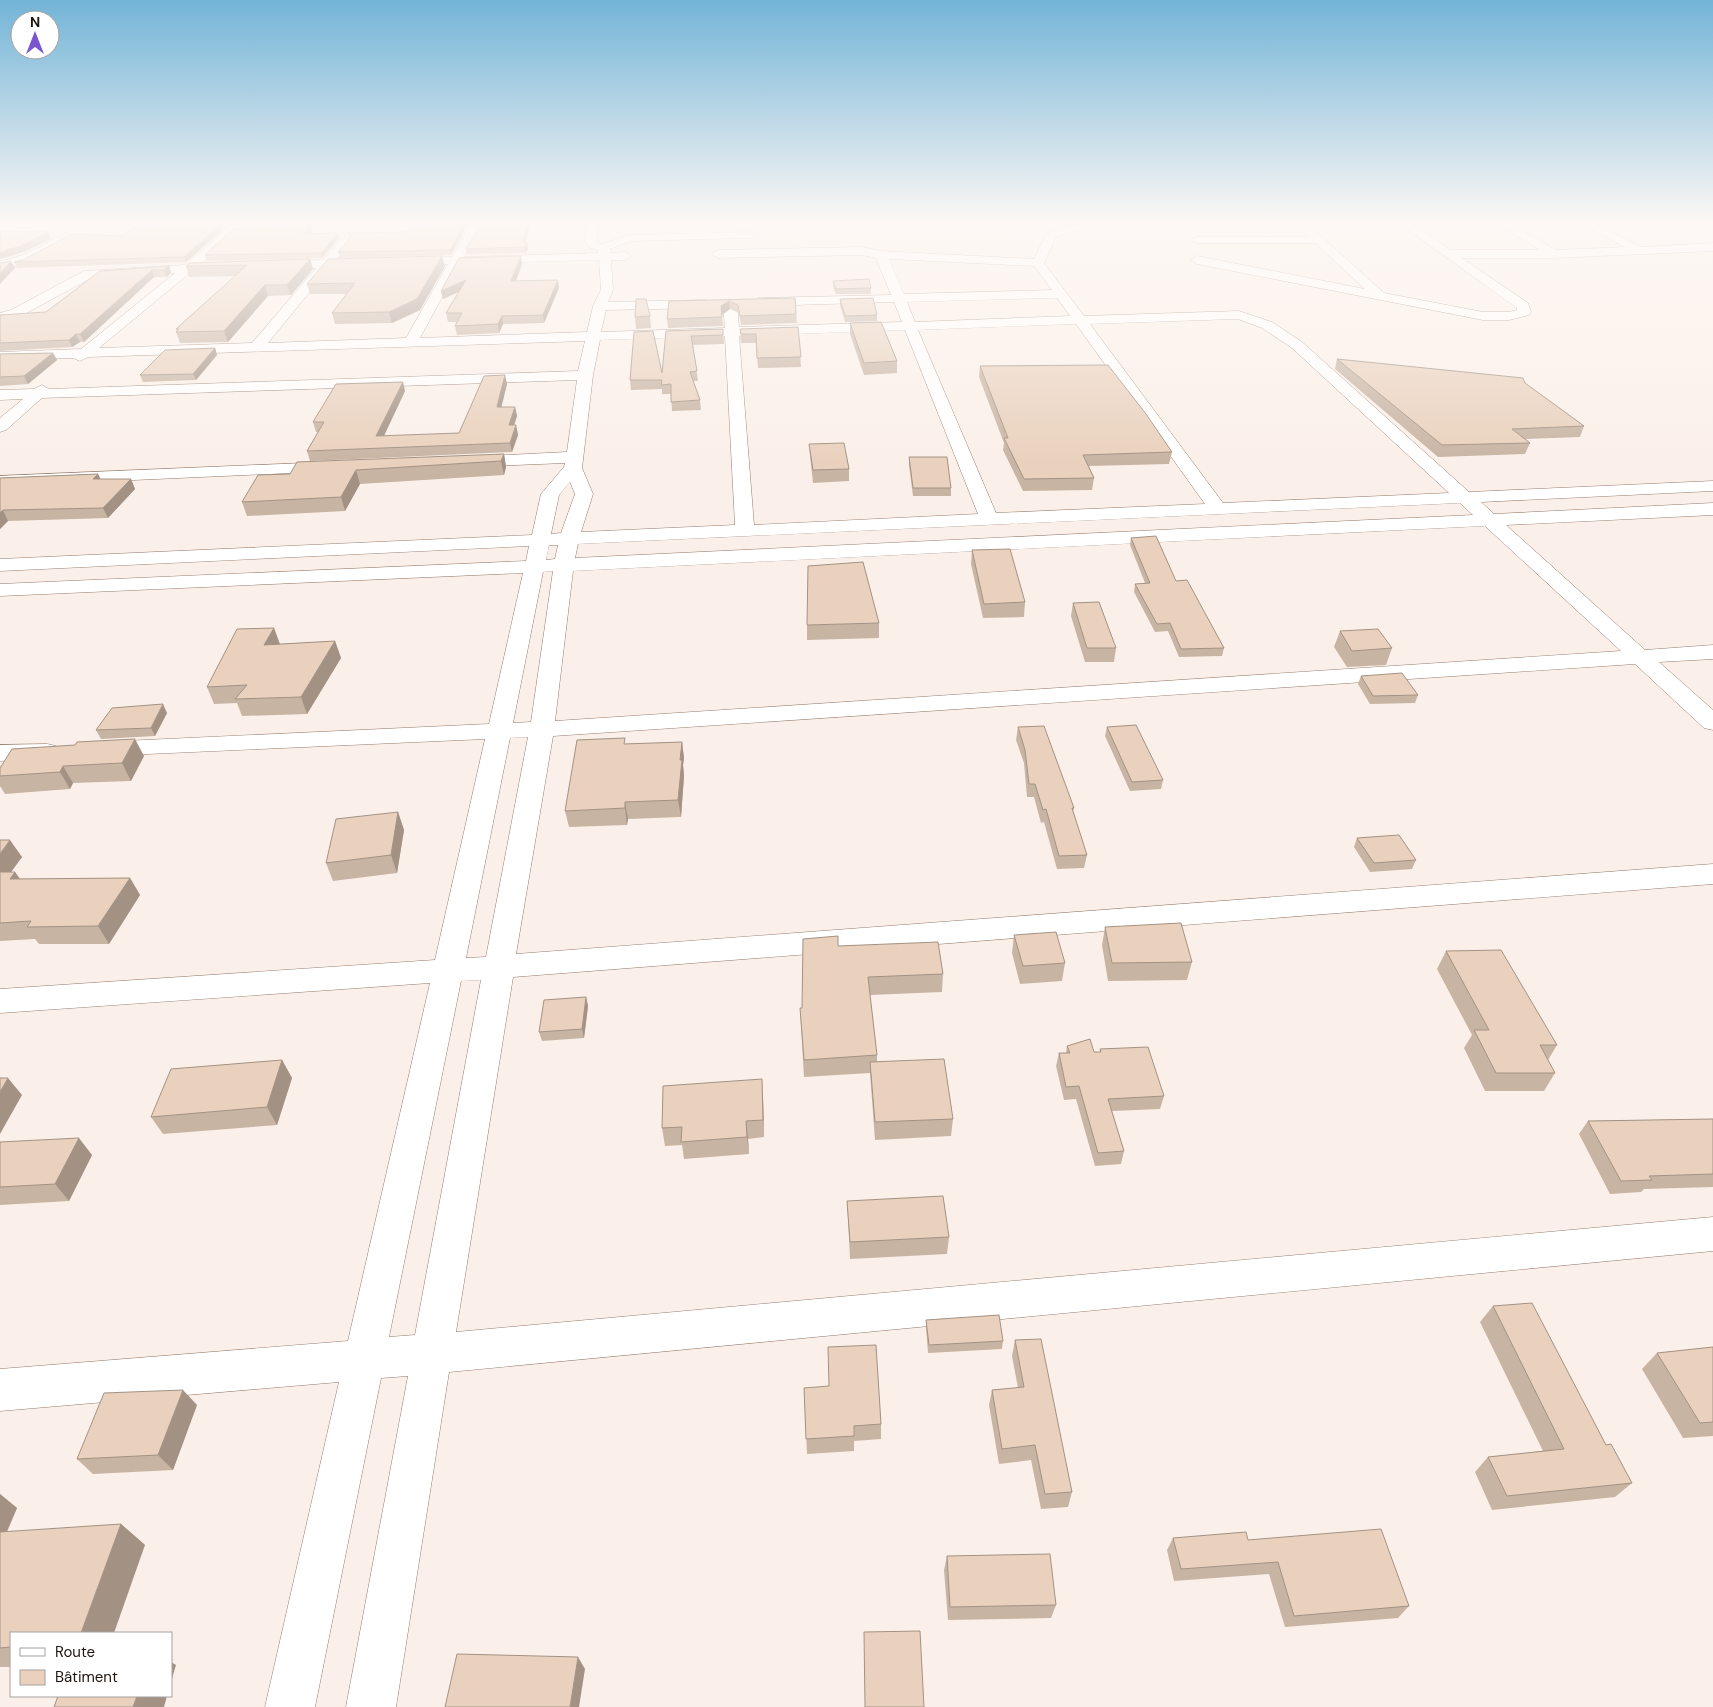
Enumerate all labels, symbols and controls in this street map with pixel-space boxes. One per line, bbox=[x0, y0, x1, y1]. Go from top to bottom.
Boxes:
north arrow bbox=[10, 10, 60, 60]
text: N bbox=[30, 13, 40, 31]
legend bbox=[10, 1632, 172, 1697]
text: Route bbox=[55, 1642, 95, 1662]
text: Bâtiment bbox=[55, 1667, 118, 1687]

